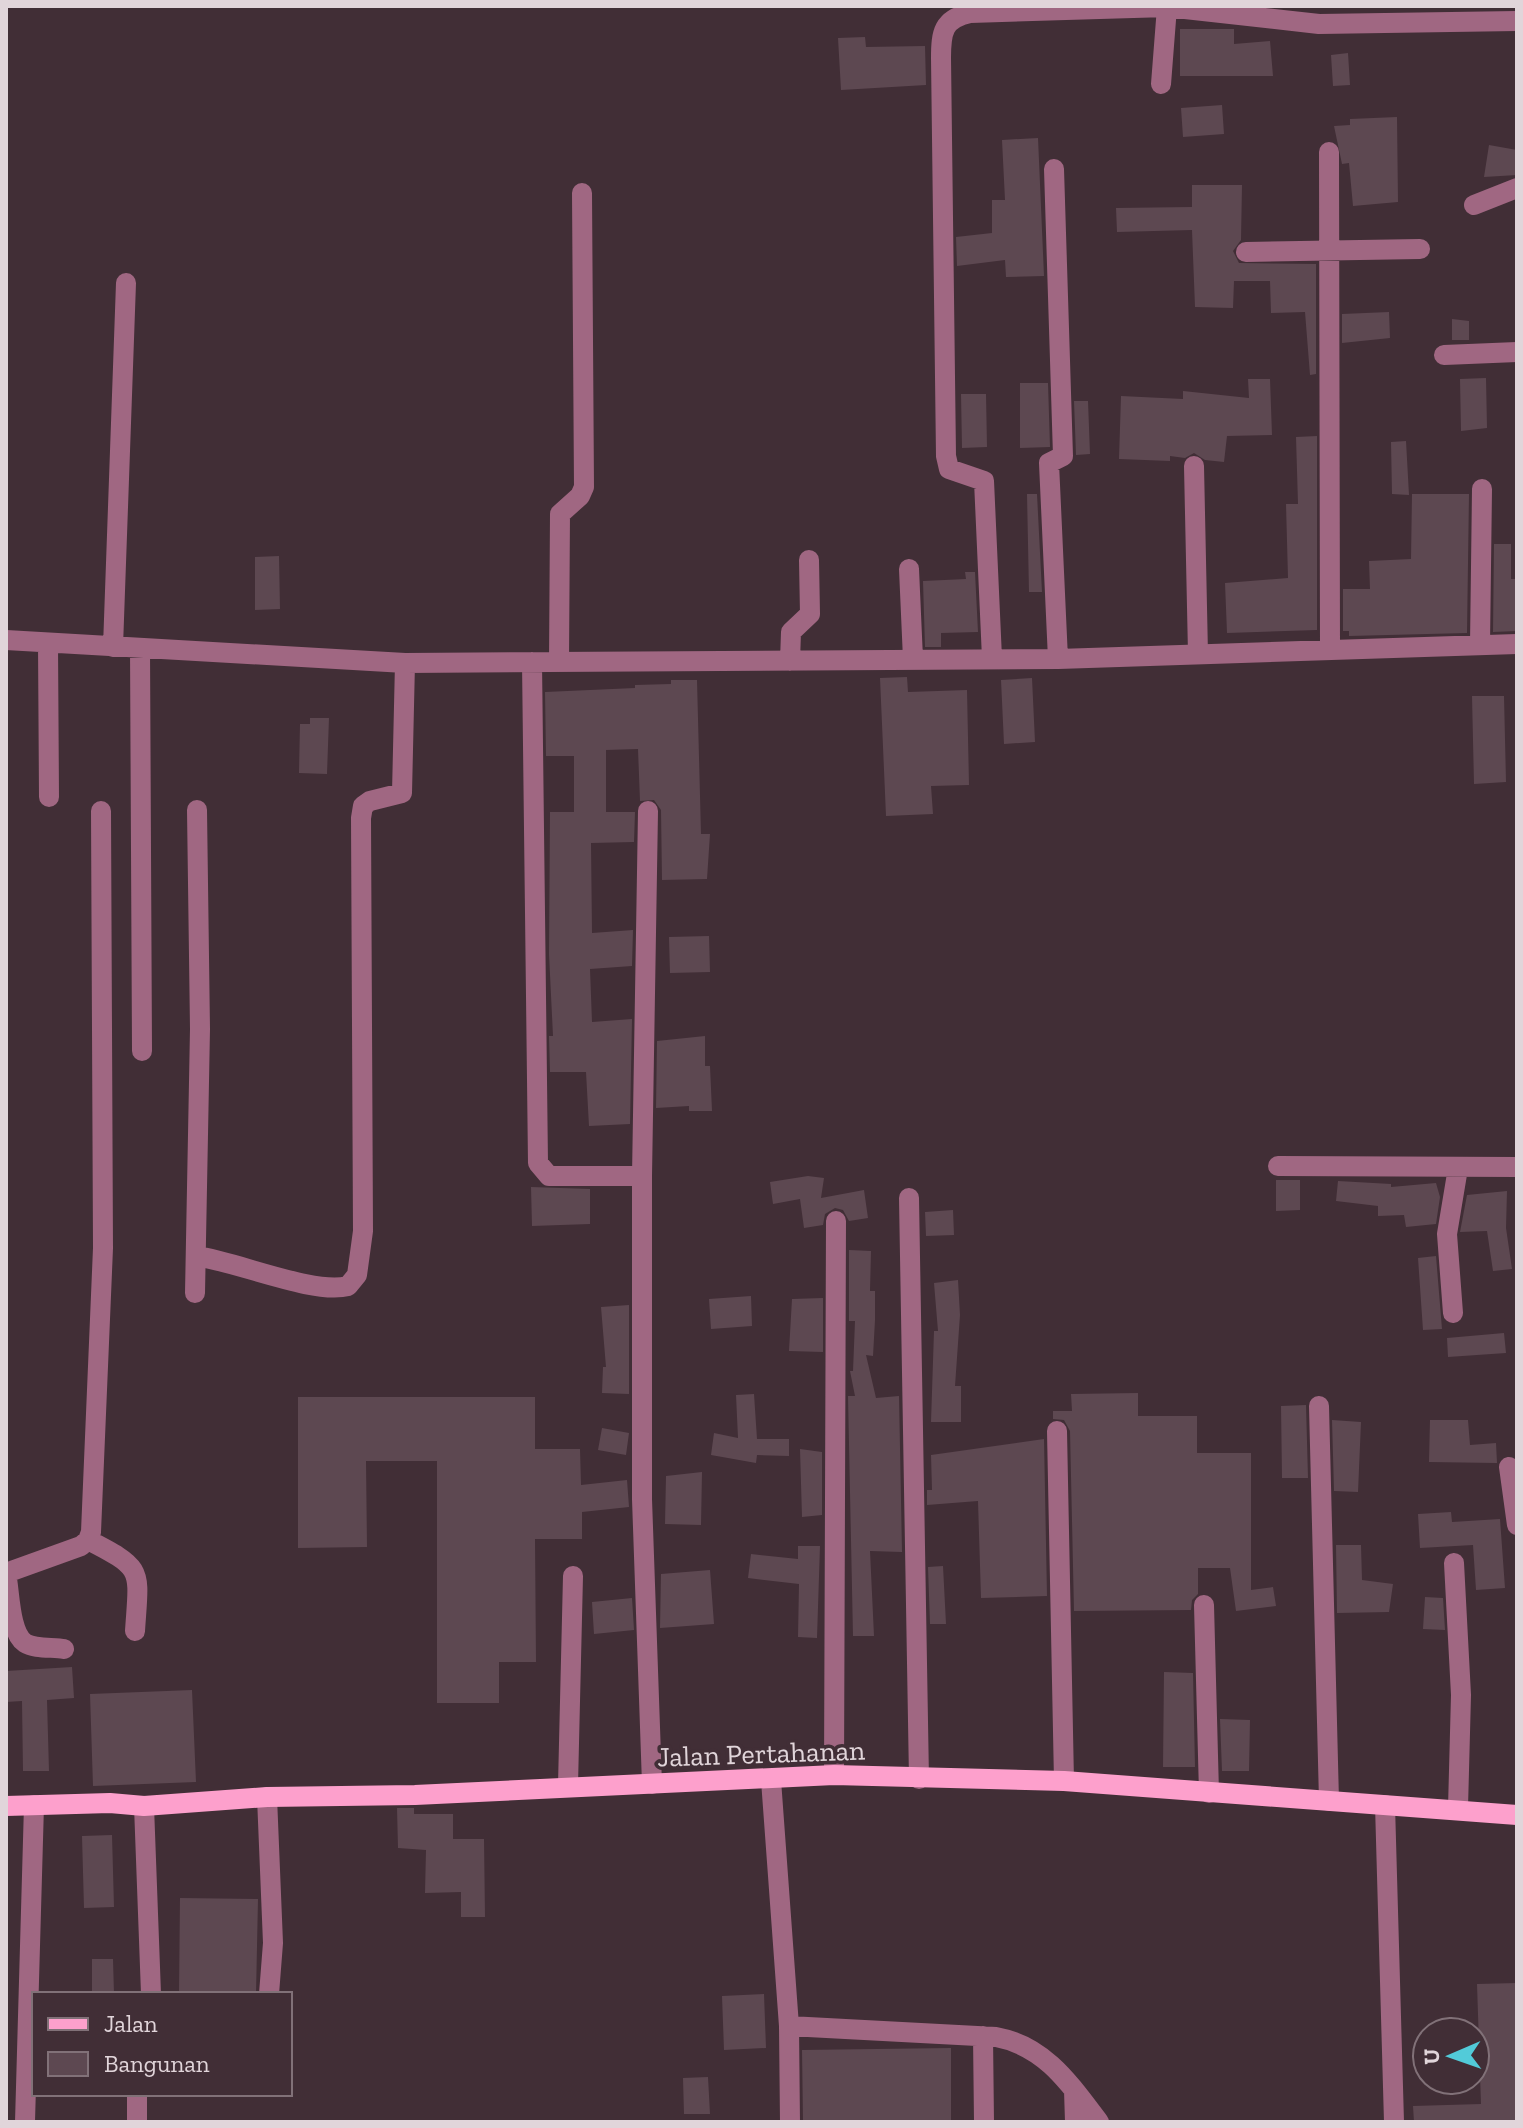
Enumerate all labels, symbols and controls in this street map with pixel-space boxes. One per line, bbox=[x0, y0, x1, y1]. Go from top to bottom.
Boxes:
street label: Jalan Pertahanan bbox=[656, 1733, 866, 1774]
legend bbox=[32, 1992, 292, 2096]
text: Jalan bbox=[104, 2009, 158, 2038]
north arrow bbox=[1411, 2016, 1491, 2096]
text: U bbox=[1418, 2048, 1445, 2065]
text: Bangunan bbox=[104, 2049, 210, 2078]

